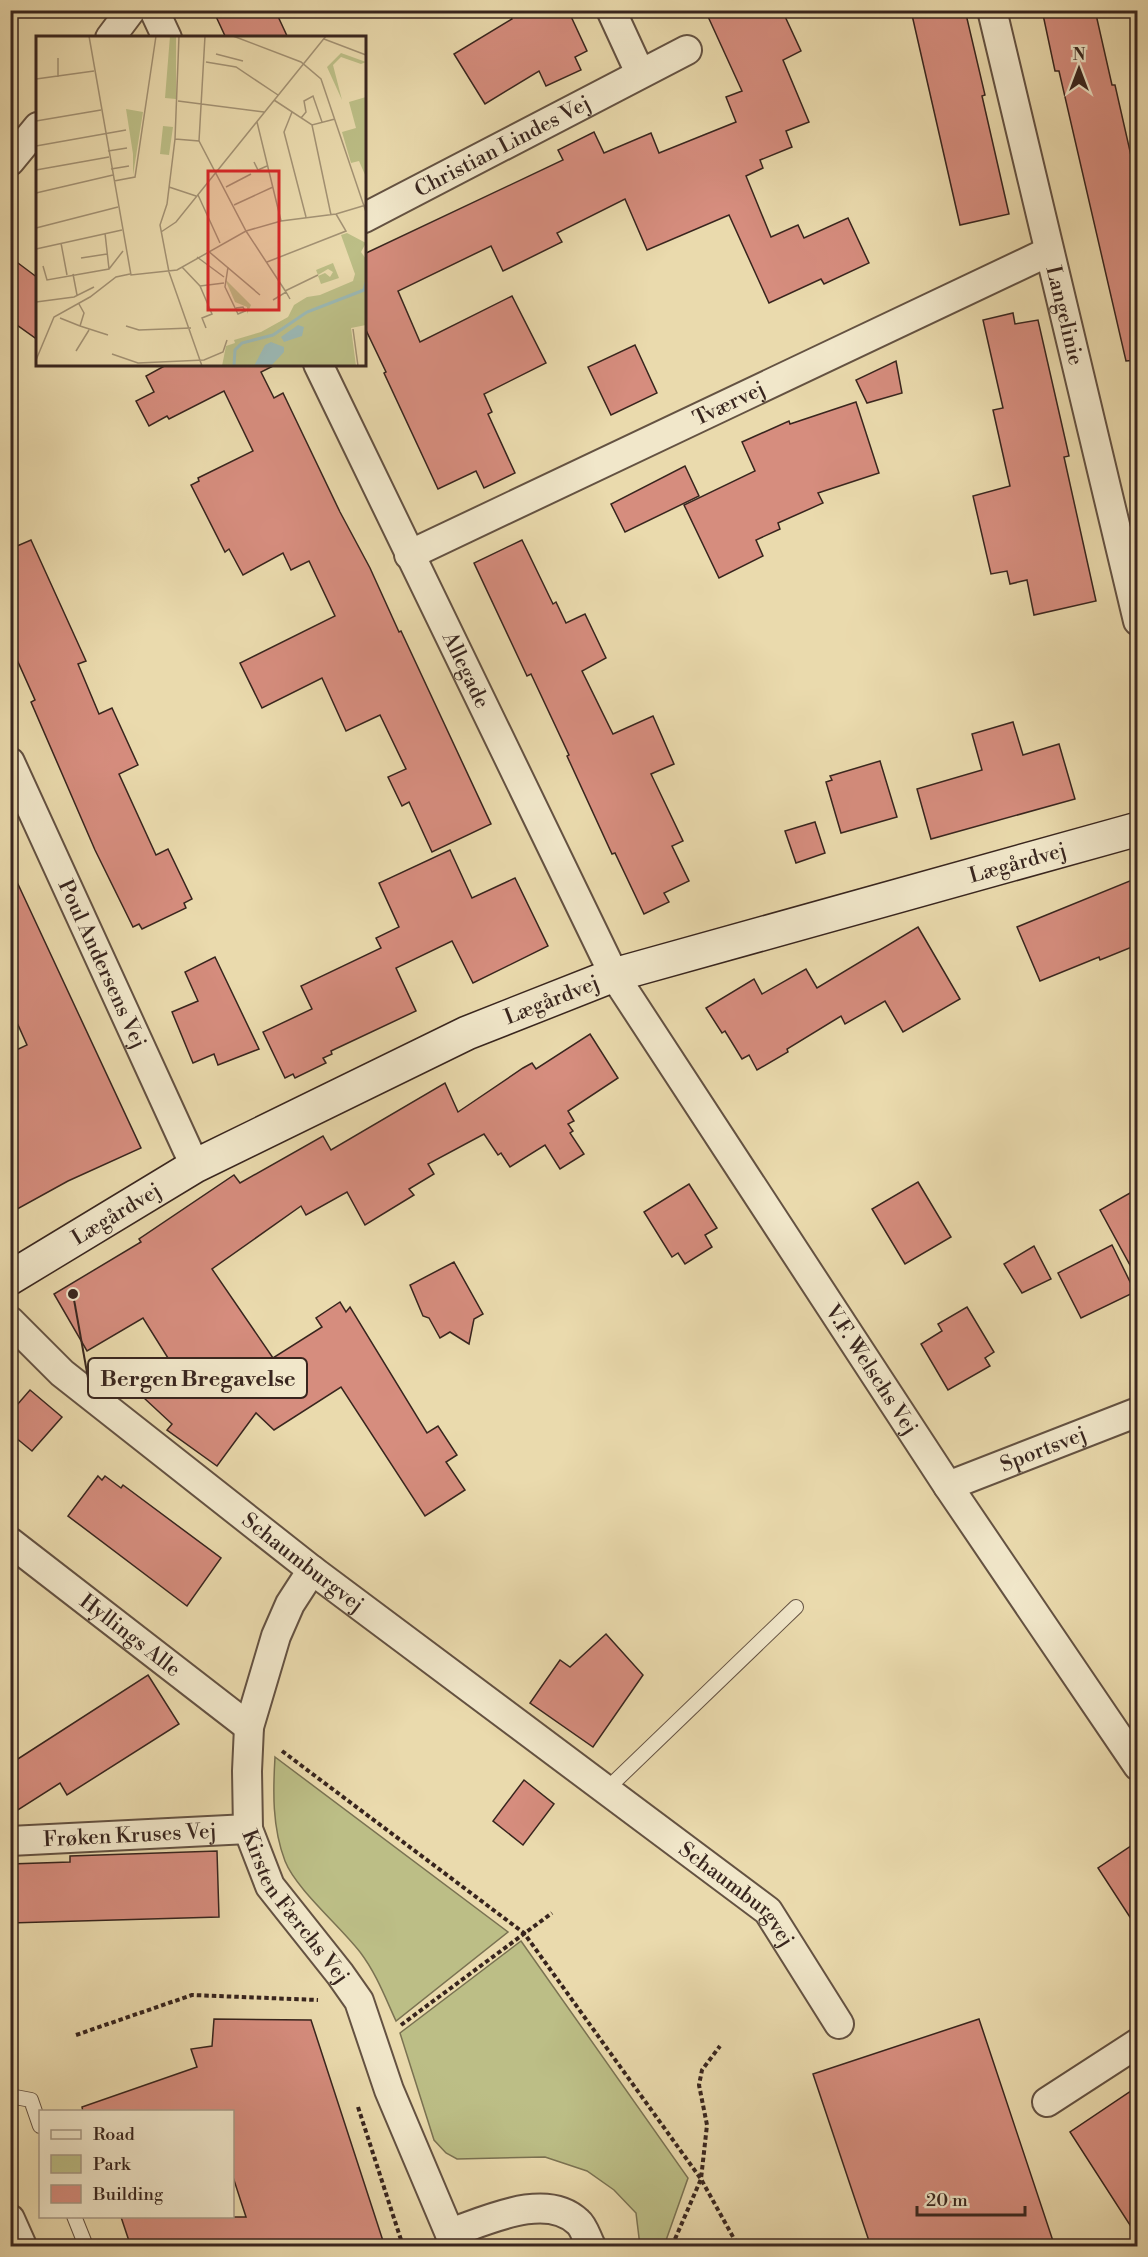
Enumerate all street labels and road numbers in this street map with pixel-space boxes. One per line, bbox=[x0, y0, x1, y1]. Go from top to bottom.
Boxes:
street label: Christian Lindes Vej bbox=[410, 90, 595, 203]
street label: Langelinie bbox=[1040, 263, 1088, 368]
street label: Tværvej bbox=[689, 376, 770, 432]
street label: Allegade bbox=[435, 627, 495, 713]
street label: Lægårdvej bbox=[966, 838, 1070, 889]
street label: Poul Andersens Vej bbox=[52, 876, 151, 1053]
street label: Lægårdvej bbox=[501, 970, 603, 1031]
street label: Lægårdvej bbox=[67, 1178, 166, 1252]
street label: V.F. Welschs Vej bbox=[818, 1299, 923, 1440]
street label: Sportsvej bbox=[997, 1421, 1090, 1478]
street label: Schaumburgvej bbox=[236, 1508, 369, 1618]
street label: Hyllings Alle bbox=[74, 1589, 185, 1683]
street label: Frøken Kruses Vej bbox=[43, 1819, 217, 1853]
street label: Kirsten Færchs Vej bbox=[236, 1826, 354, 1989]
street label: Schaumburgvej bbox=[673, 1837, 799, 1952]

